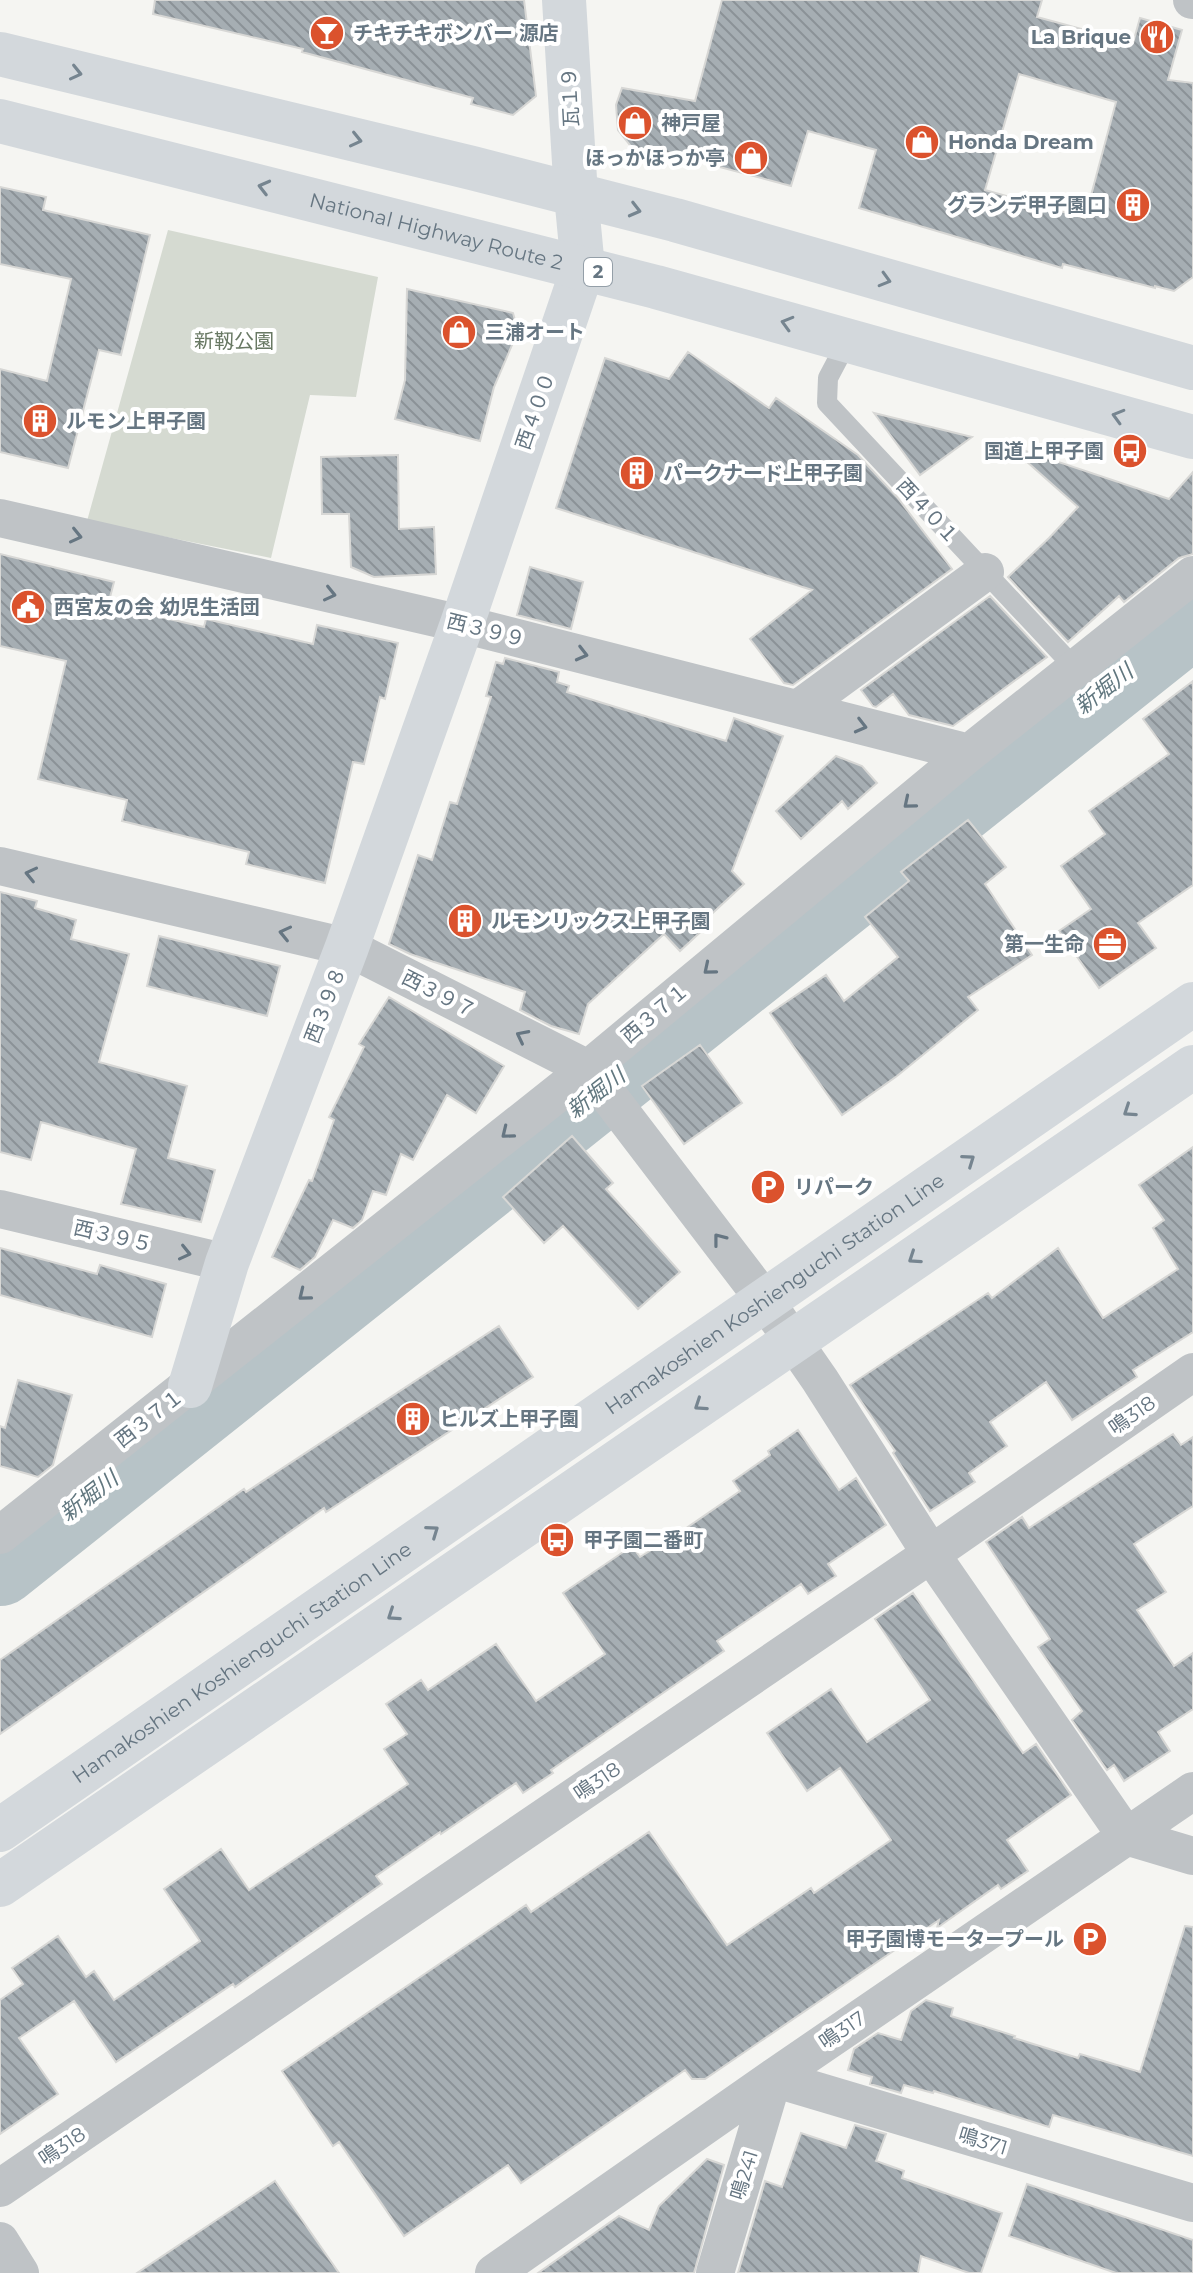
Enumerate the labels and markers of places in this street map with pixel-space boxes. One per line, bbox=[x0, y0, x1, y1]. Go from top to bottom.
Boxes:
bar icon: チキチキボンバー 源店 bbox=[308, 14, 346, 52]
restaurant icon: La Brique bbox=[1138, 18, 1176, 56]
place label: チキチキボンバー 源店 bbox=[353, 21, 559, 45]
place label: La Brique bbox=[1031, 25, 1131, 49]
shop icon: 神戸屋 bbox=[616, 104, 654, 142]
place label: 神戸屋 bbox=[661, 111, 721, 135]
shop icon: Honda Dream bbox=[903, 123, 941, 161]
place label: Honda Dream bbox=[948, 130, 1094, 154]
shop icon: ほっかほっか亭 bbox=[732, 139, 770, 177]
place label: ほっかほっか亭 bbox=[585, 146, 725, 170]
building icon: グランデ甲子園口 bbox=[1114, 186, 1152, 224]
place label: グランデ甲子園口 bbox=[947, 193, 1107, 217]
shop icon: 三浦オート bbox=[440, 313, 478, 351]
place label: 三浦オート bbox=[485, 320, 585, 344]
building icon: ルモン上甲子園 bbox=[21, 402, 59, 440]
place label: ルモン上甲子園 bbox=[66, 409, 206, 433]
bus stop icon: 国道上甲子園 bbox=[1111, 432, 1149, 470]
place label: 国道上甲子園 bbox=[984, 439, 1104, 463]
building icon: パークナード上甲子園 bbox=[618, 454, 656, 492]
place label: パークナード上甲子園 bbox=[663, 461, 863, 485]
public building icon: 西宮友の会 幼児生活団 bbox=[9, 588, 47, 626]
place label: 西宮友の会 幼児生活団 bbox=[54, 595, 260, 619]
building icon: ルモンリックス上甲子園 bbox=[446, 902, 484, 940]
place label: ルモンリックス上甲子園 bbox=[491, 909, 710, 933]
office icon: 第一生命 bbox=[1091, 925, 1129, 963]
place label: 第一生命 bbox=[1004, 932, 1085, 956]
parking icon: リパーク bbox=[749, 1168, 787, 1206]
place label: リパーク bbox=[794, 1175, 874, 1199]
building icon: ヒルズ上甲子園 bbox=[394, 1400, 432, 1438]
place label: ヒルズ上甲子園 bbox=[439, 1407, 579, 1431]
bus stop icon: 甲子園二番町 bbox=[538, 1521, 576, 1559]
place label: 甲子園二番町 bbox=[583, 1528, 703, 1552]
parking icon: 甲子園博モータープール bbox=[1071, 1920, 1109, 1958]
place label: 甲子園博モータープール bbox=[845, 1927, 1064, 1951]

